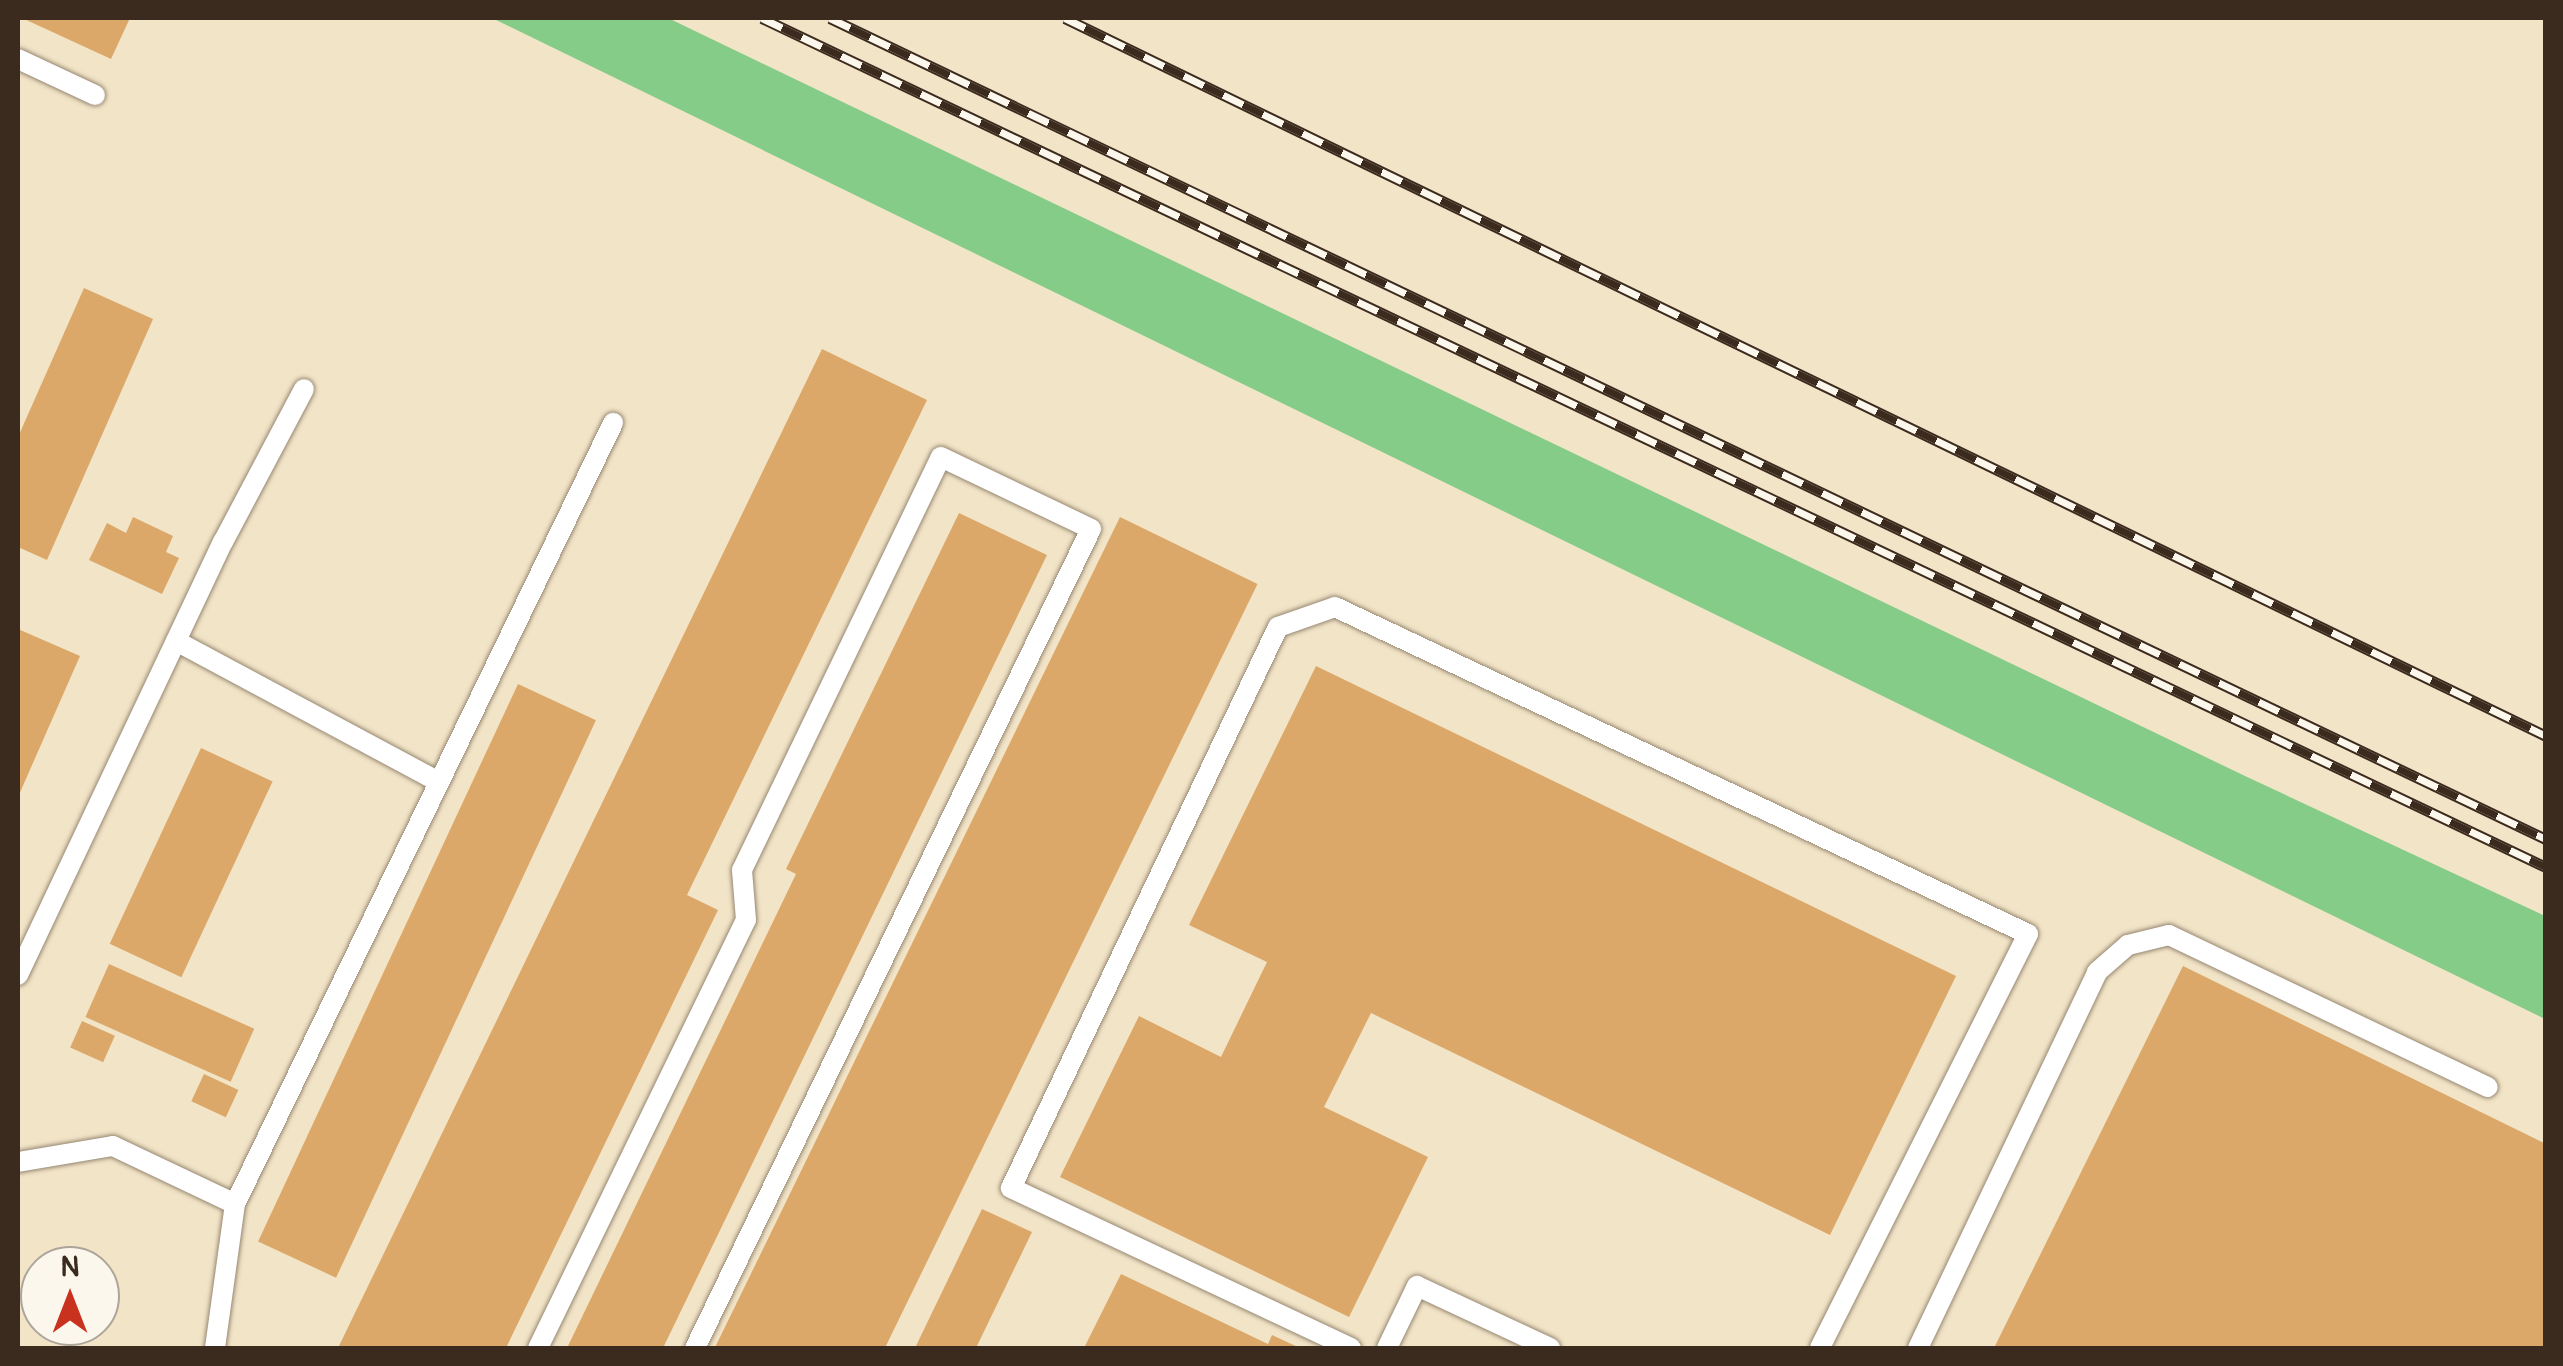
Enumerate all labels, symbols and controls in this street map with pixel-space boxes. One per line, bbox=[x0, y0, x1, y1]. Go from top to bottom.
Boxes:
north arrow bbox=[20, 1246, 120, 1346]
text: N bbox=[61, 1250, 79, 1285]

